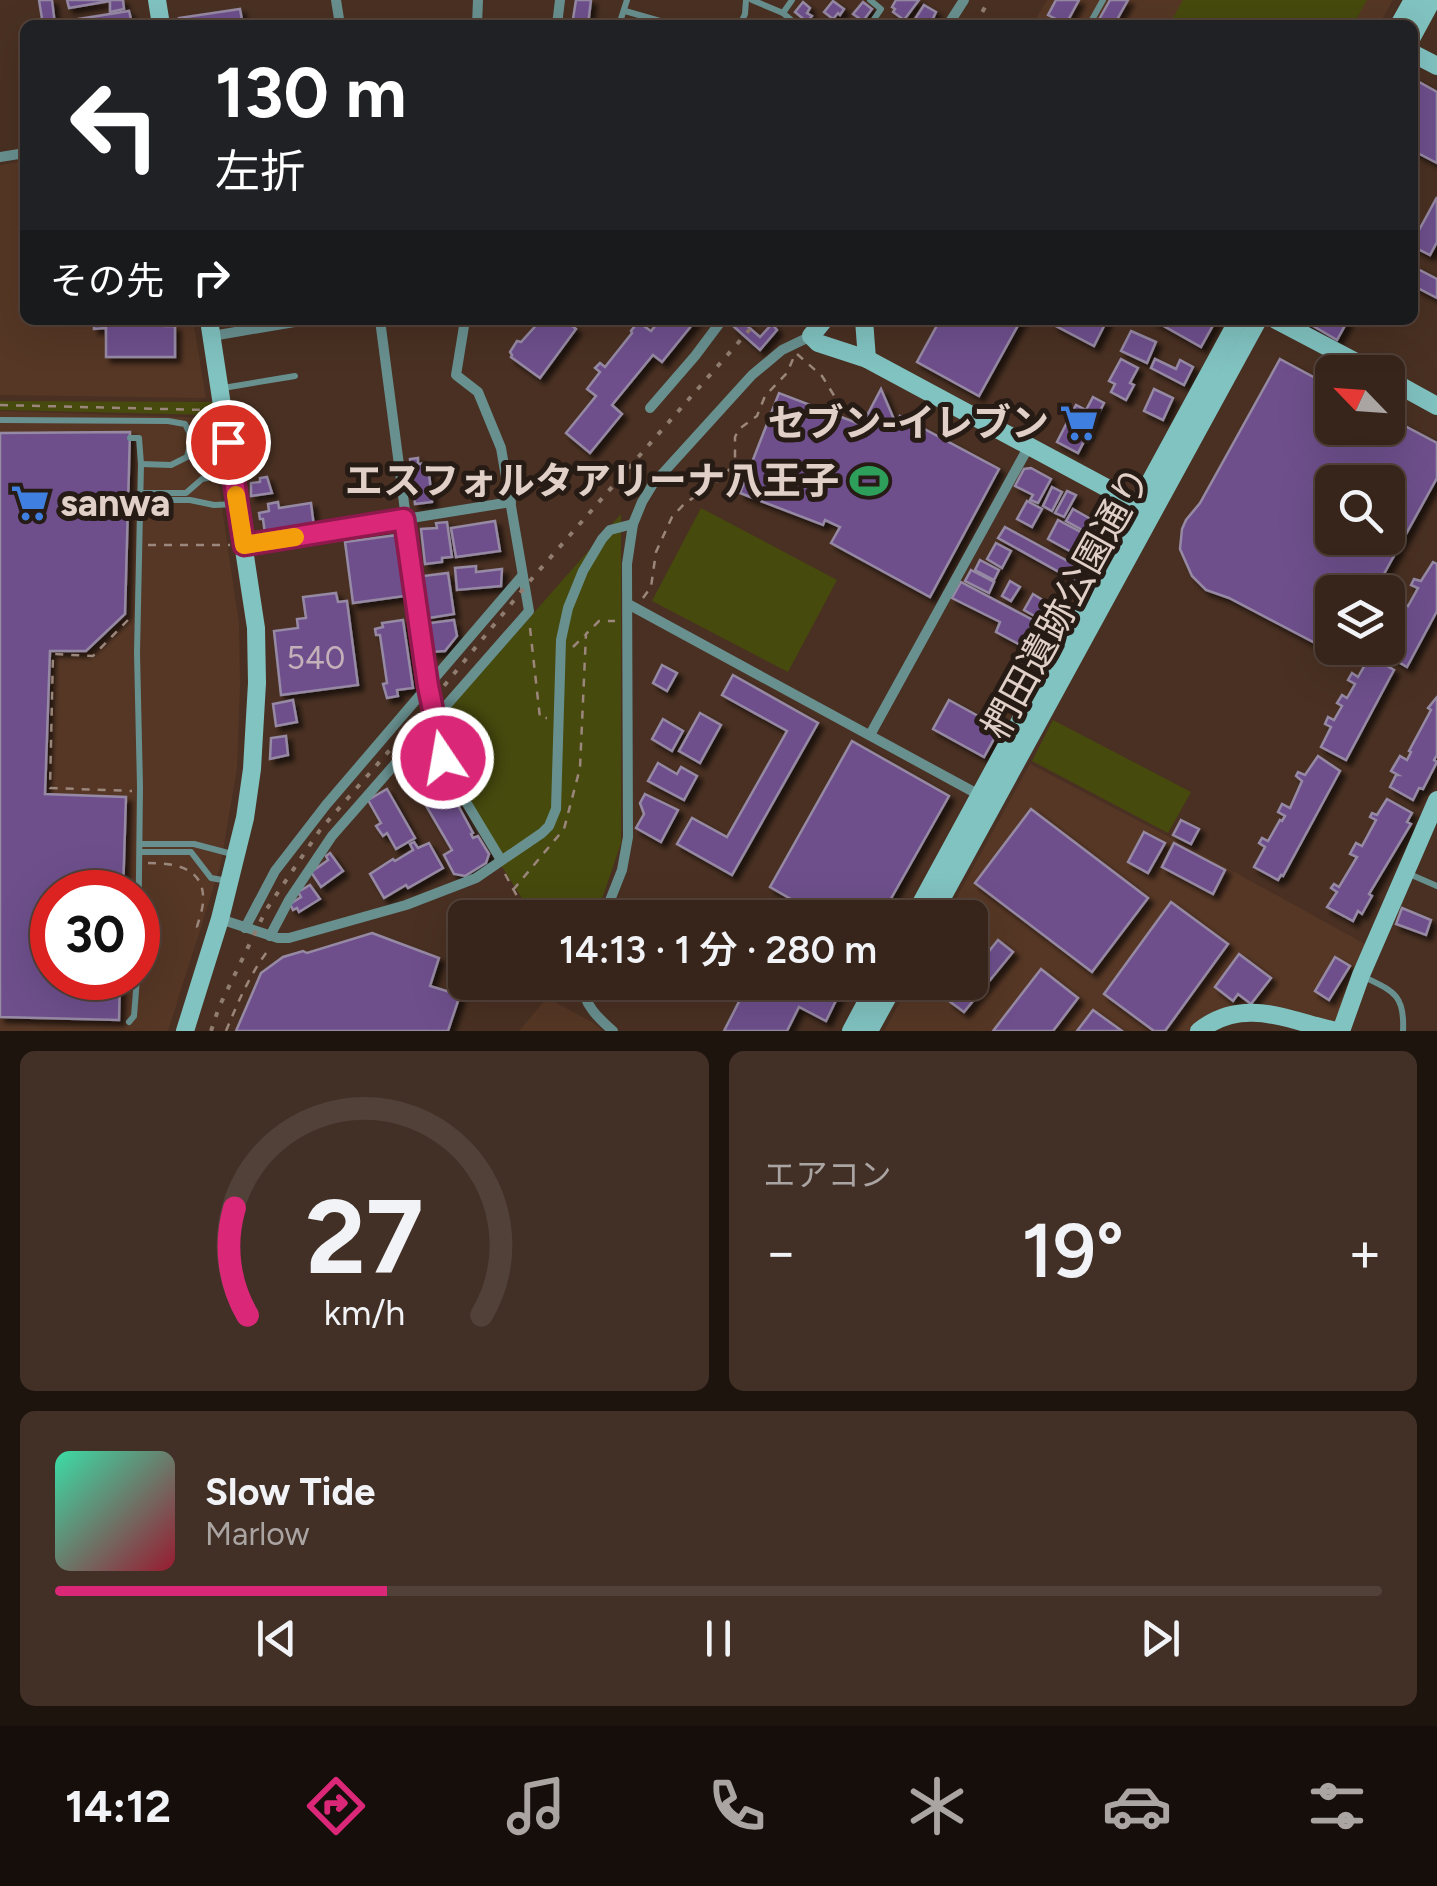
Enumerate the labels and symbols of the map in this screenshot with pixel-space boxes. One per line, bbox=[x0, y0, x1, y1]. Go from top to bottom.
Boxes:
north arrow bbox=[1315, 355, 1405, 445]
pin bbox=[186, 400, 271, 485]
place label: セブン-イレブン bbox=[767, 400, 1049, 446]
supermarket icon: セブン-イレブン bbox=[1058, 402, 1100, 444]
place label: エスフォルタアリーナ八王子 bbox=[345, 458, 839, 504]
street label: 椚田遺跡公園通り bbox=[972, 459, 1160, 747]
sports icon: エスフォルタアリーナ八王子 bbox=[848, 460, 890, 502]
place label: sanwa bbox=[60, 480, 170, 526]
supermarket icon: sanwa bbox=[9, 482, 51, 524]
house number: 540 bbox=[287, 639, 345, 677]
position arrow bbox=[391, 706, 495, 810]
speed limit sign: 30 bbox=[30, 870, 160, 1000]

